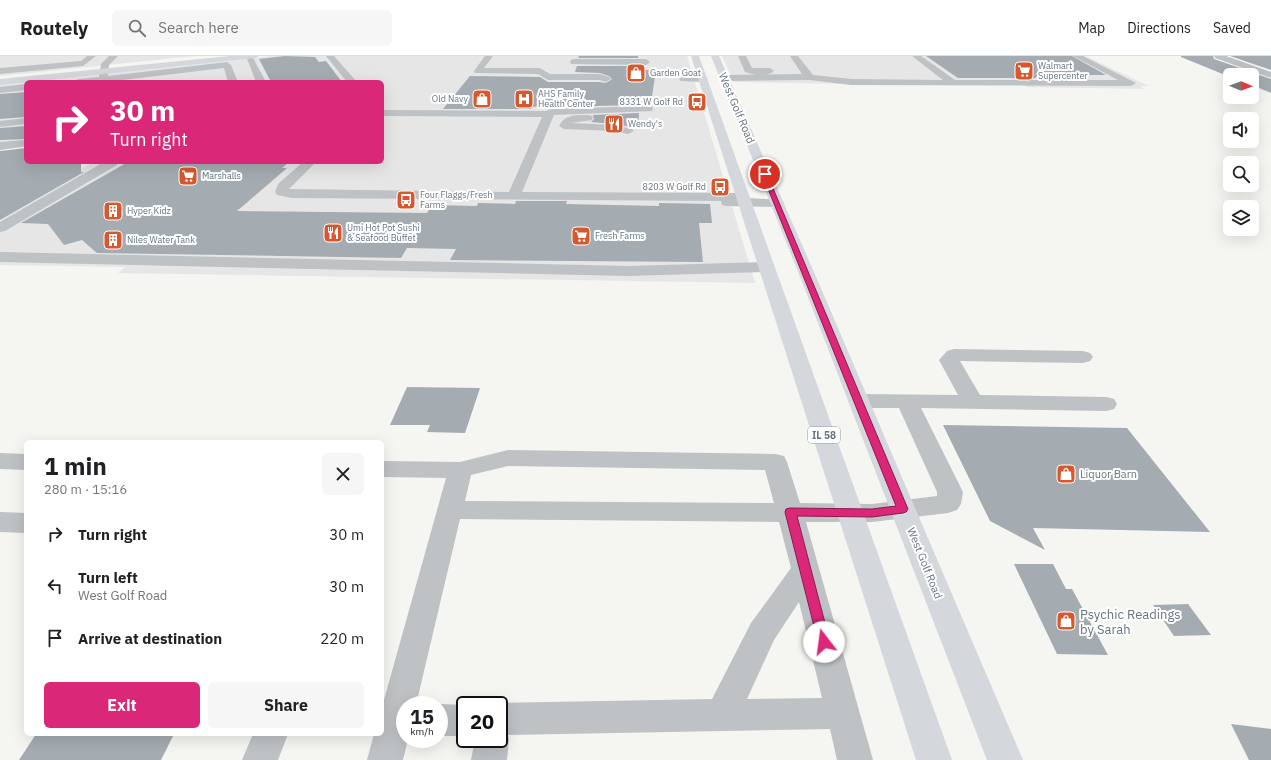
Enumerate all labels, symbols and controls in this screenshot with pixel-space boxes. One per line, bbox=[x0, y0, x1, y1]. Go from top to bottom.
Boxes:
search box bbox=[112, 10, 392, 46]
text: Routely bbox=[20, 16, 88, 40]
icon: search bbox=[126, 17, 148, 39]
text: Search here bbox=[158, 18, 239, 37]
text: Map bbox=[1078, 19, 1105, 37]
text: Directions bbox=[1127, 19, 1191, 37]
text: Saved bbox=[1213, 19, 1251, 37]
supermarket icon: Walmart Supercenter bbox=[1013, 60, 1035, 82]
place label: Walmart Supercenter bbox=[1038, 60, 1088, 81]
shop icon: Garden Goat bbox=[625, 62, 647, 84]
place label: Garden Goat bbox=[650, 67, 701, 78]
north arrow bbox=[1223, 68, 1259, 104]
map controls bbox=[1223, 68, 1259, 236]
street label: West Golf Road bbox=[716, 70, 758, 146]
shop icon: Old Navy bbox=[471, 88, 493, 110]
hospital icon: AHS Family Health Center bbox=[513, 88, 535, 110]
place label: AHS Family Health Center bbox=[538, 88, 595, 109]
bus stop icon: 8331 W Golf Rd bbox=[686, 91, 708, 113]
text: 30 m bbox=[110, 92, 175, 129]
place label: Old Navy bbox=[432, 93, 469, 104]
icon: right bbox=[44, 96, 96, 148]
place label: 8331 W Golf Rd bbox=[620, 96, 683, 107]
button: sound bbox=[1223, 112, 1259, 148]
restaurant icon: Wendy's bbox=[603, 113, 625, 135]
place label: Wendy's bbox=[628, 118, 662, 129]
text: Turn right bbox=[110, 128, 188, 151]
button: search bbox=[1223, 156, 1259, 192]
pin bbox=[748, 157, 782, 191]
icon: arrive bbox=[754, 163, 776, 185]
supermarket icon: Marshalls bbox=[177, 165, 199, 187]
place label: Marshalls bbox=[202, 170, 241, 181]
bus stop icon: 8203 W Golf Rd bbox=[709, 176, 731, 198]
place label: 8203 W Golf Rd bbox=[643, 181, 706, 192]
bus stop icon: Four Flaggs/Fresh Farms bbox=[395, 189, 417, 211]
place label: Four Flaggs/Fresh Farms bbox=[420, 189, 493, 210]
building icon: Hyper Kidz bbox=[102, 200, 124, 222]
button: layers bbox=[1223, 200, 1259, 236]
place label: Hyper Kidz bbox=[127, 205, 171, 216]
restaurant icon: Umi Hot Pot Sushi & Seafood Buffet bbox=[322, 222, 344, 244]
place label: Umi Hot Pot Sushi & Seafood Buffet bbox=[347, 222, 420, 243]
supermarket icon: Fresh Farms bbox=[570, 225, 592, 247]
building icon: Niles Water Tank bbox=[102, 229, 124, 251]
place label: Fresh Farms bbox=[595, 230, 645, 241]
place label: Niles Water Tank bbox=[127, 234, 195, 245]
road number: IL 58 bbox=[808, 427, 840, 443]
text: 1 min bbox=[44, 450, 107, 482]
button: close bbox=[322, 453, 364, 495]
shop icon: Liquor Barn bbox=[1055, 463, 1077, 485]
place label: Liquor Barn bbox=[1080, 467, 1137, 481]
text: 280 m · 15:16 bbox=[44, 481, 127, 498]
icon: right bbox=[44, 523, 66, 545]
text: Turn right bbox=[78, 525, 147, 544]
text: 30 m bbox=[329, 525, 364, 544]
street label: West Golf Road bbox=[904, 525, 946, 601]
text: Turn left bbox=[78, 568, 138, 587]
icon: left bbox=[44, 575, 66, 597]
text: 30 m bbox=[329, 577, 364, 596]
text: West Golf Road bbox=[78, 587, 167, 604]
place label: Psychic Readings by Sarah bbox=[1080, 606, 1181, 638]
shop icon: Psychic Readings by Sarah bbox=[1055, 610, 1077, 632]
position arrow bbox=[803, 621, 845, 663]
icon: arrive bbox=[44, 627, 66, 649]
text: Arrive at destination bbox=[78, 629, 222, 648]
text: 220 m bbox=[320, 629, 364, 648]
button: Exit bbox=[44, 682, 200, 728]
button: Share bbox=[208, 682, 364, 728]
speed limit sign: 20 bbox=[456, 696, 508, 748]
text: 15 bbox=[410, 703, 434, 730]
text: km/h bbox=[410, 725, 434, 738]

